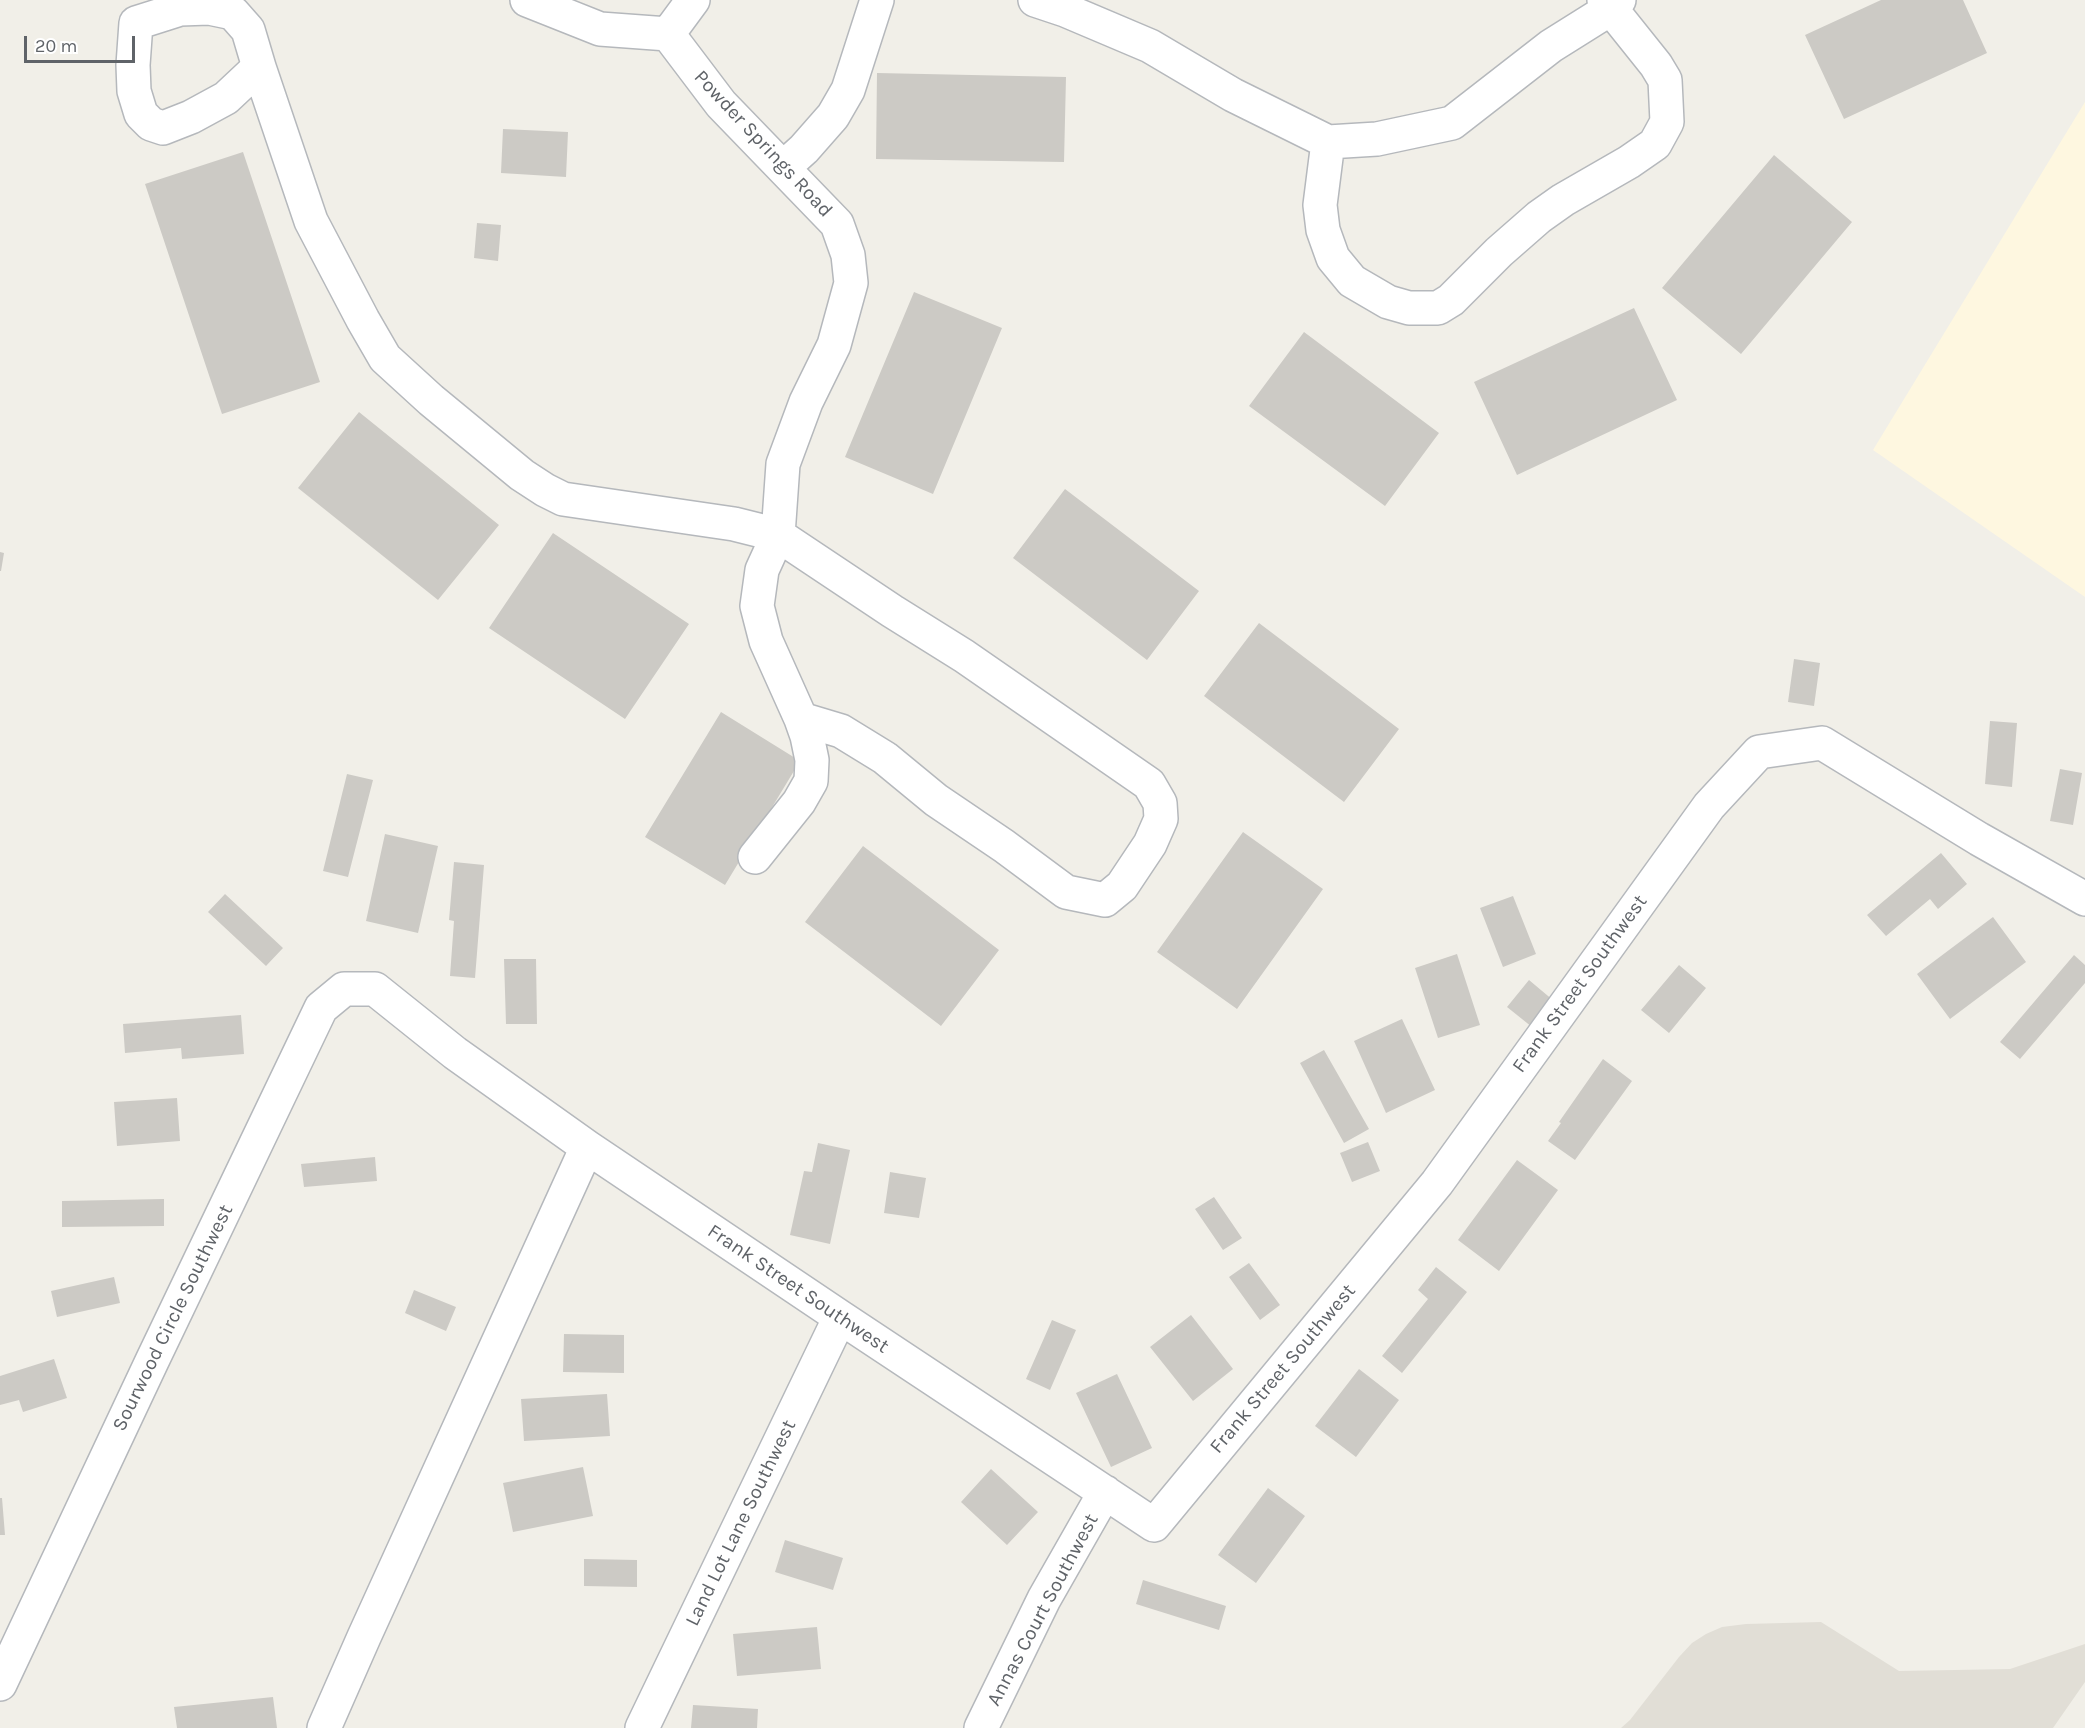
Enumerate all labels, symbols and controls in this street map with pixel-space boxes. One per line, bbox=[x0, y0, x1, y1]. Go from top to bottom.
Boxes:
scale bar bbox=[27, 24, 138, 62]
text: 20 m bbox=[35, 35, 77, 57]
street label: Powder Springs Road bbox=[689, 66, 837, 222]
street label: Frank Street Southwest bbox=[1507, 890, 1653, 1078]
street label: Sourwood Circle Southwest bbox=[108, 1201, 238, 1435]
street label: Frank Street Southwest bbox=[703, 1219, 893, 1359]
street label: Frank Street Southwest bbox=[1205, 1279, 1361, 1459]
street label: Land Lot Lane Southwest bbox=[681, 1416, 801, 1630]
street label: Annas Court Southwest bbox=[982, 1510, 1104, 1710]

